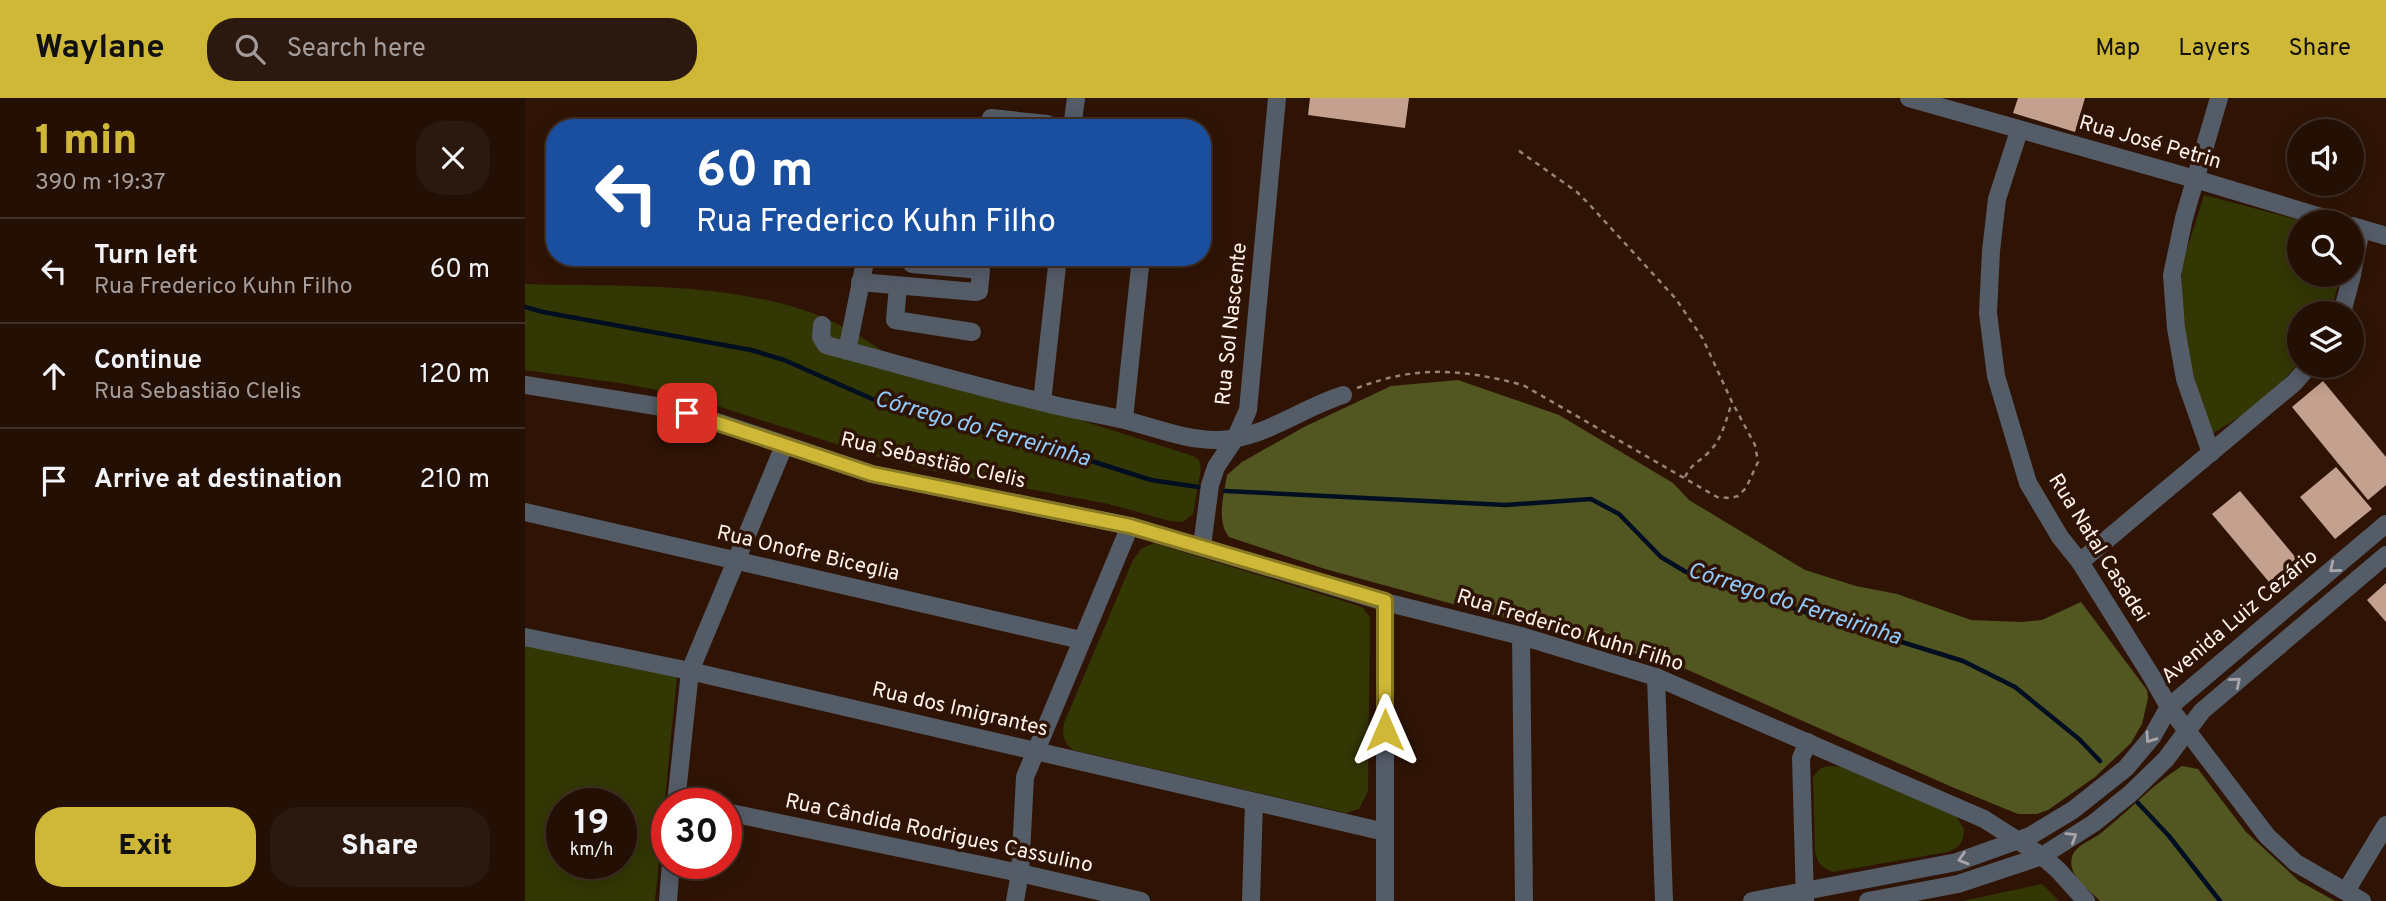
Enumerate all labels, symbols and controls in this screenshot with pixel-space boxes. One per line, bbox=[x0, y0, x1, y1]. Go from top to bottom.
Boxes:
search box bbox=[207, 18, 697, 81]
text: Waylane bbox=[35, 28, 165, 70]
icon: search bbox=[231, 30, 269, 68]
text: Search here bbox=[287, 33, 426, 66]
text: Map bbox=[2095, 34, 2140, 64]
text: Layers bbox=[2178, 34, 2250, 64]
text: Share bbox=[2288, 34, 2351, 64]
street label: Rua José Petrin bbox=[2076, 110, 2224, 176]
text: 1 min bbox=[35, 116, 138, 169]
map controls bbox=[2287, 119, 2364, 378]
button: sound bbox=[2287, 119, 2364, 196]
button: close bbox=[416, 121, 490, 195]
text: 60 m bbox=[696, 142, 814, 204]
icon: left bbox=[581, 147, 672, 238]
text: 390 m · 19:37 bbox=[35, 169, 166, 198]
text: Rua Frederico Kuhn Filho bbox=[696, 203, 1056, 243]
button: search bbox=[2287, 210, 2364, 287]
text: Turn left bbox=[94, 240, 198, 273]
street label: Rua Sol Nascente bbox=[1210, 241, 1254, 407]
icon: left bbox=[35, 252, 73, 290]
text: 60 m bbox=[430, 254, 490, 287]
text: Rua Frederico Kuhn Filho bbox=[94, 273, 353, 302]
button: layers bbox=[2287, 301, 2364, 378]
text: Continue bbox=[94, 345, 202, 378]
icon: ahead bbox=[35, 357, 73, 395]
text: 120 m bbox=[420, 359, 490, 392]
text: Rua Sebastião Clelis bbox=[94, 378, 302, 407]
pin bbox=[657, 383, 717, 443]
water label: Córrego do Ferreirinha bbox=[871, 385, 1093, 475]
icon: arrive bbox=[668, 394, 706, 432]
street label: Rua Sebastião Clelis bbox=[838, 427, 1028, 495]
icon: arrive bbox=[35, 462, 73, 500]
text: Arrive at destination bbox=[94, 464, 342, 497]
text: 210 m bbox=[420, 464, 490, 497]
street label: Rua Natal Casadei bbox=[2042, 469, 2154, 627]
street label: Rua Onofre Biceglia bbox=[714, 520, 902, 588]
street label: Avenida Luiz Cezário bbox=[2156, 544, 2324, 690]
water label: Córrego do Ferreirinha bbox=[1683, 557, 1905, 653]
one-way arrow bbox=[2329, 560, 2342, 572]
street label: Rua Frederico Kuhn Filho bbox=[1453, 584, 1687, 678]
street label: Rua dos Imigrantes bbox=[869, 677, 1051, 743]
one-way arrow bbox=[2227, 678, 2240, 690]
position arrow bbox=[1348, 693, 1422, 767]
one-way arrow bbox=[2146, 730, 2158, 743]
speed limit sign: 30 bbox=[651, 788, 742, 879]
street label: Rua Cândida Rodrigues Cassulino bbox=[783, 788, 1095, 880]
text: 19 bbox=[574, 802, 609, 846]
button: Exit bbox=[35, 807, 256, 887]
button: Share bbox=[270, 807, 490, 887]
one-way arrow bbox=[2064, 832, 2077, 845]
text: km/h bbox=[570, 839, 613, 862]
one-way arrow bbox=[1957, 851, 1969, 866]

